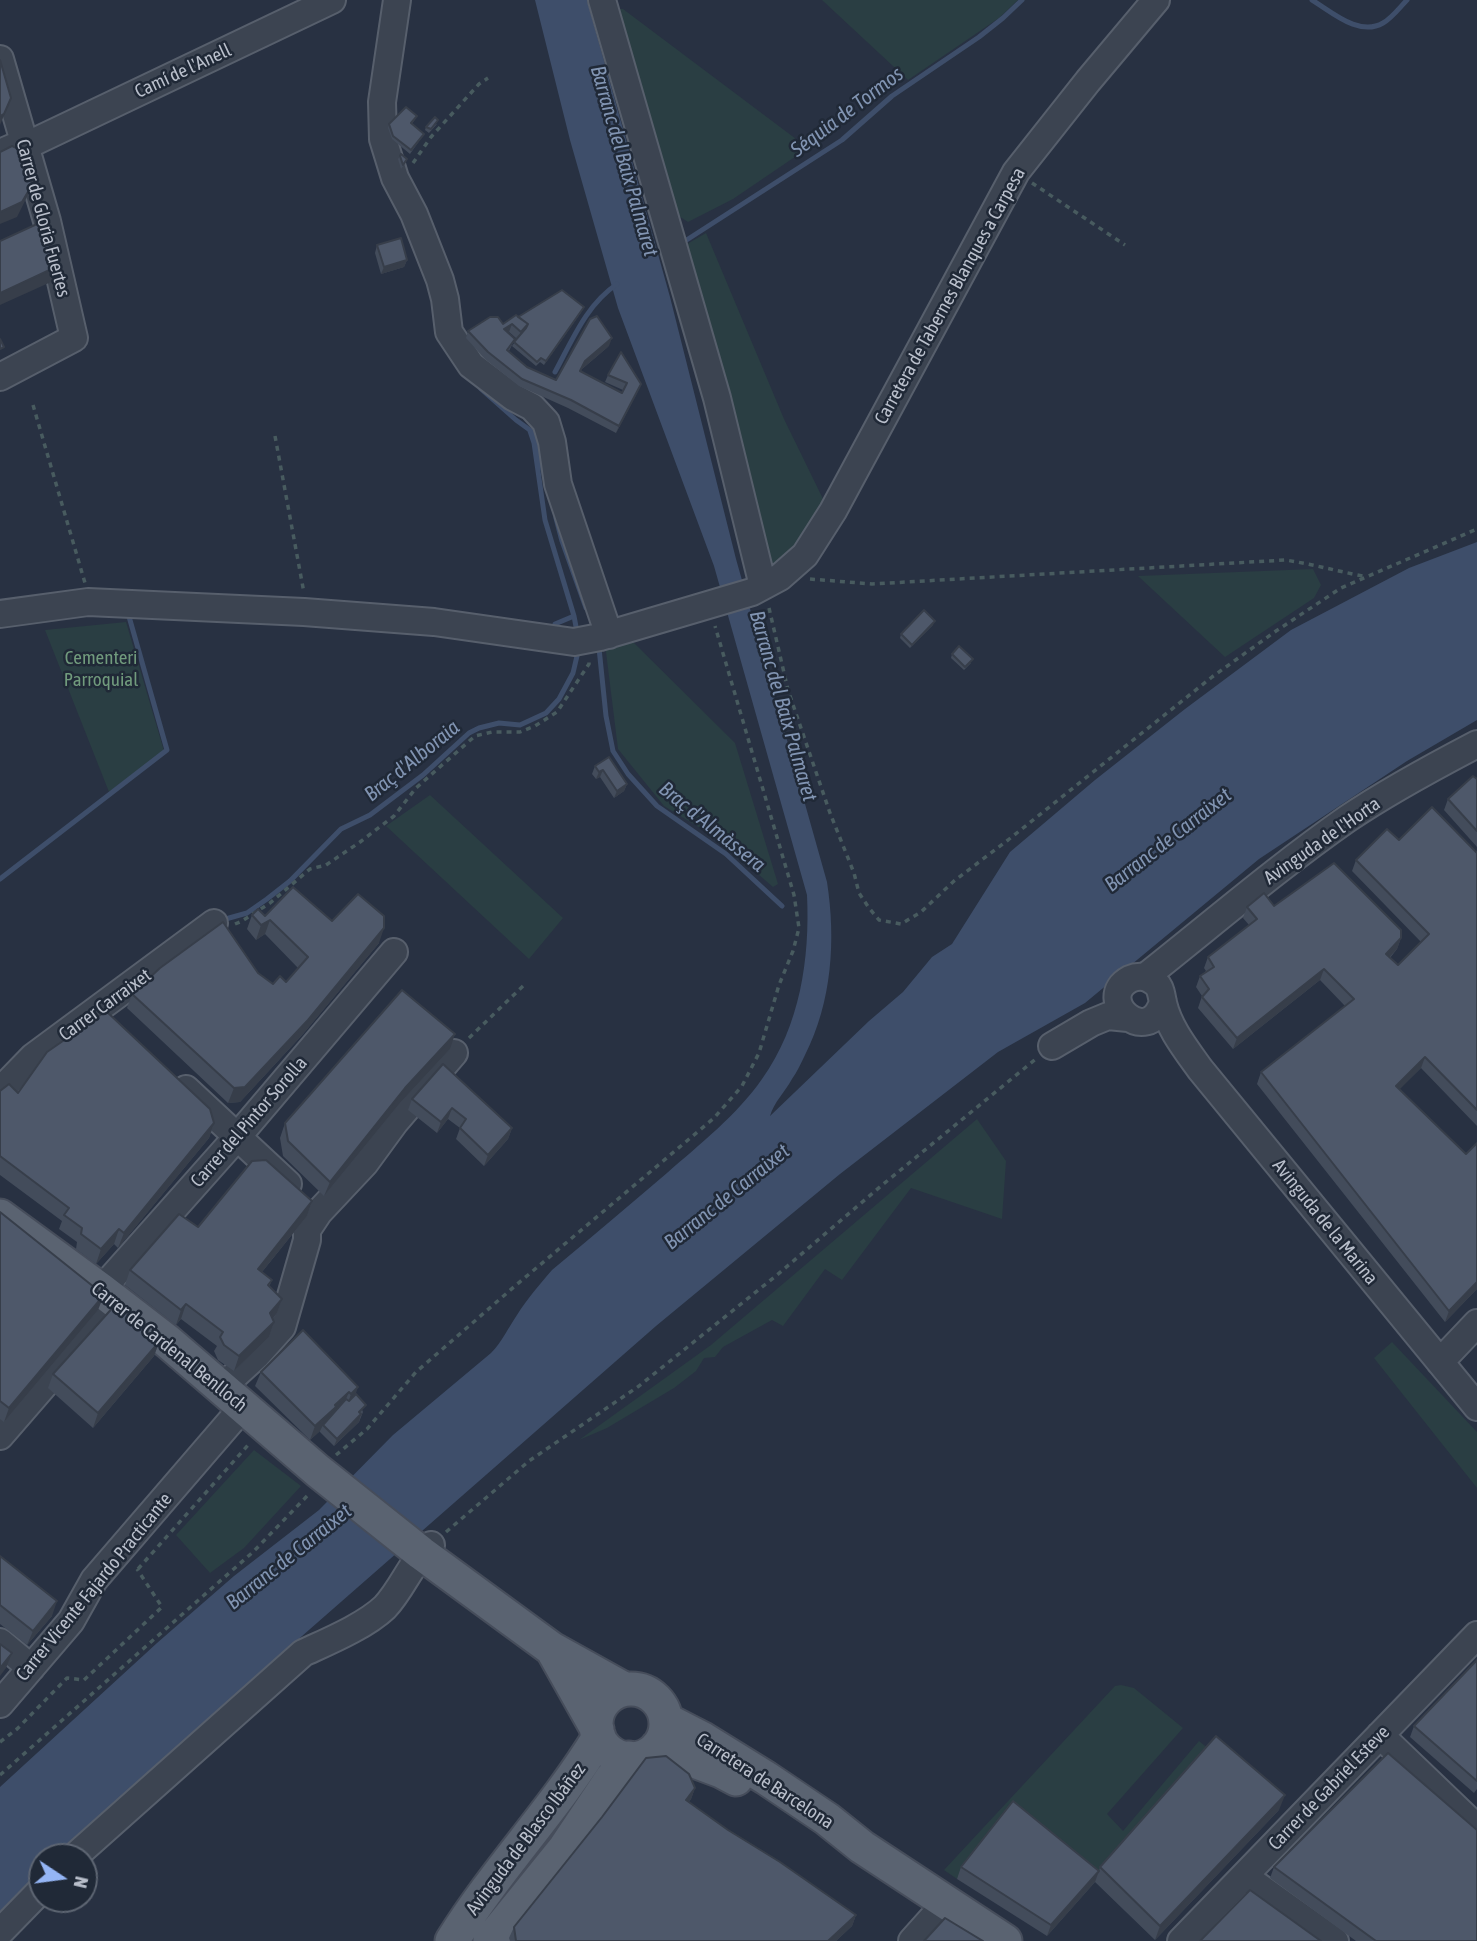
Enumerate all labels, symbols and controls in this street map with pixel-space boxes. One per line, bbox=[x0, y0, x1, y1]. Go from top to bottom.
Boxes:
street label: Camí de l'Anell bbox=[131, 39, 235, 103]
water label: Séquia de Tormos bbox=[786, 62, 908, 162]
water label: Barranc del Baix Palmaret bbox=[585, 63, 663, 259]
street label: Carrer de Gloria Fuertes bbox=[11, 137, 75, 299]
street label: Carretera de Tabernes Blanques a Carpesa bbox=[870, 164, 1030, 428]
water label: Barranc del Baix Palmaret bbox=[744, 608, 822, 804]
park label: Cementeri Parroquial bbox=[64, 647, 138, 691]
water label: Braç d'Alboraia bbox=[359, 715, 465, 807]
water label: Braç d'Almàssera bbox=[654, 776, 770, 878]
water label: Barranc de Carraixet bbox=[1100, 783, 1236, 897]
street label: Avinguda de l'Horta bbox=[1260, 792, 1384, 890]
street label: Carrer Carraixet bbox=[54, 964, 156, 1046]
street label: Carrer del Pintor Sorolla bbox=[186, 1052, 312, 1192]
water label: Barranc de Carraixet bbox=[659, 1139, 795, 1255]
street label: Avinguda de la Marina bbox=[1267, 1155, 1383, 1289]
street label: Carrer de Cardenal Benlloch bbox=[86, 1277, 252, 1417]
street label: Carrer Vicente Fajardo Practicante bbox=[11, 1488, 177, 1686]
water label: Barranc de Carraixet bbox=[221, 1499, 357, 1615]
street label: Carrer de Gabriel Esteve bbox=[1264, 1721, 1394, 1855]
street label: Carretera de Barcelona bbox=[692, 1728, 838, 1834]
street label: Avinguda de Blasco Ibáñez bbox=[461, 1759, 591, 1919]
north arrow bbox=[28, 1843, 98, 1913]
text: N bbox=[70, 1874, 93, 1890]

